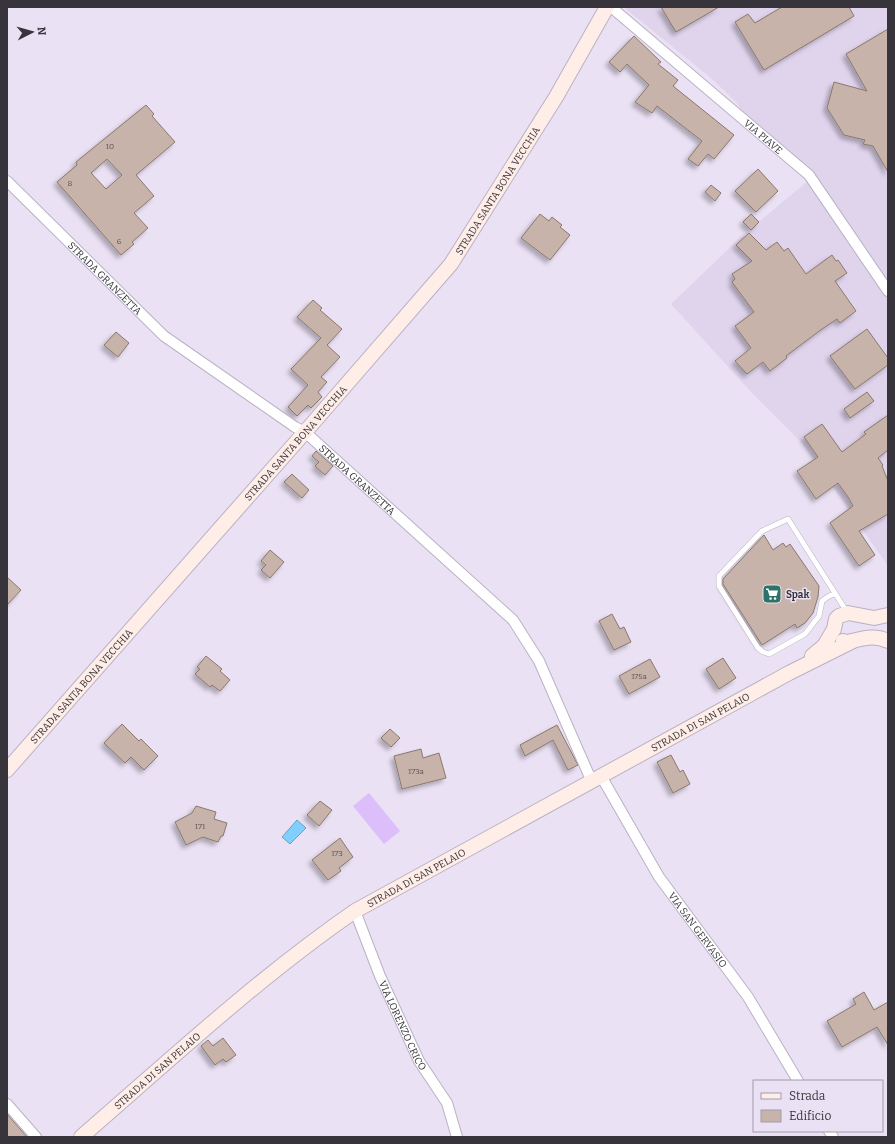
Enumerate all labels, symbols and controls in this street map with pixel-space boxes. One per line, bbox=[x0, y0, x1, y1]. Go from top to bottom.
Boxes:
north arrow bbox=[12, 12, 52, 52]
text: N bbox=[35, 26, 48, 36]
street label: VIA PIAVE bbox=[741, 117, 785, 157]
street label: STRADA SANTA BONA VECCHIA bbox=[453, 124, 543, 257]
house number: 10 bbox=[106, 142, 114, 151]
house number: 8 bbox=[68, 179, 73, 188]
house number: 6 bbox=[117, 237, 122, 246]
street label: STRADA GRANZETTA bbox=[65, 240, 144, 318]
street label: STRADA SANTA BONA VECCHIA bbox=[242, 383, 350, 503]
street label: STRADA GRANZETTA bbox=[316, 443, 398, 518]
supermarket icon: Spak bbox=[761, 583, 783, 605]
place label: Spak bbox=[786, 589, 809, 601]
street label: STRADA SANTA BONA VECCHIA bbox=[28, 626, 136, 746]
house number: 175a bbox=[631, 672, 647, 681]
street label: STRADA DI SAN PELAIO bbox=[649, 691, 752, 755]
house number: 173a bbox=[408, 767, 425, 776]
house number: 171 bbox=[195, 822, 206, 831]
street label: STRADA DI SAN PELAIO bbox=[365, 847, 468, 910]
house number: 173 bbox=[331, 849, 343, 858]
street label: VIA SAN GERVASIO bbox=[665, 890, 729, 970]
street label: VIA LORENZO CRICO bbox=[376, 979, 429, 1073]
street label: STRADA DI SAN PELAIO bbox=[112, 1030, 203, 1112]
legend bbox=[753, 1080, 883, 1132]
text: Strada bbox=[789, 1089, 826, 1103]
text: Edificio bbox=[789, 1109, 831, 1123]

